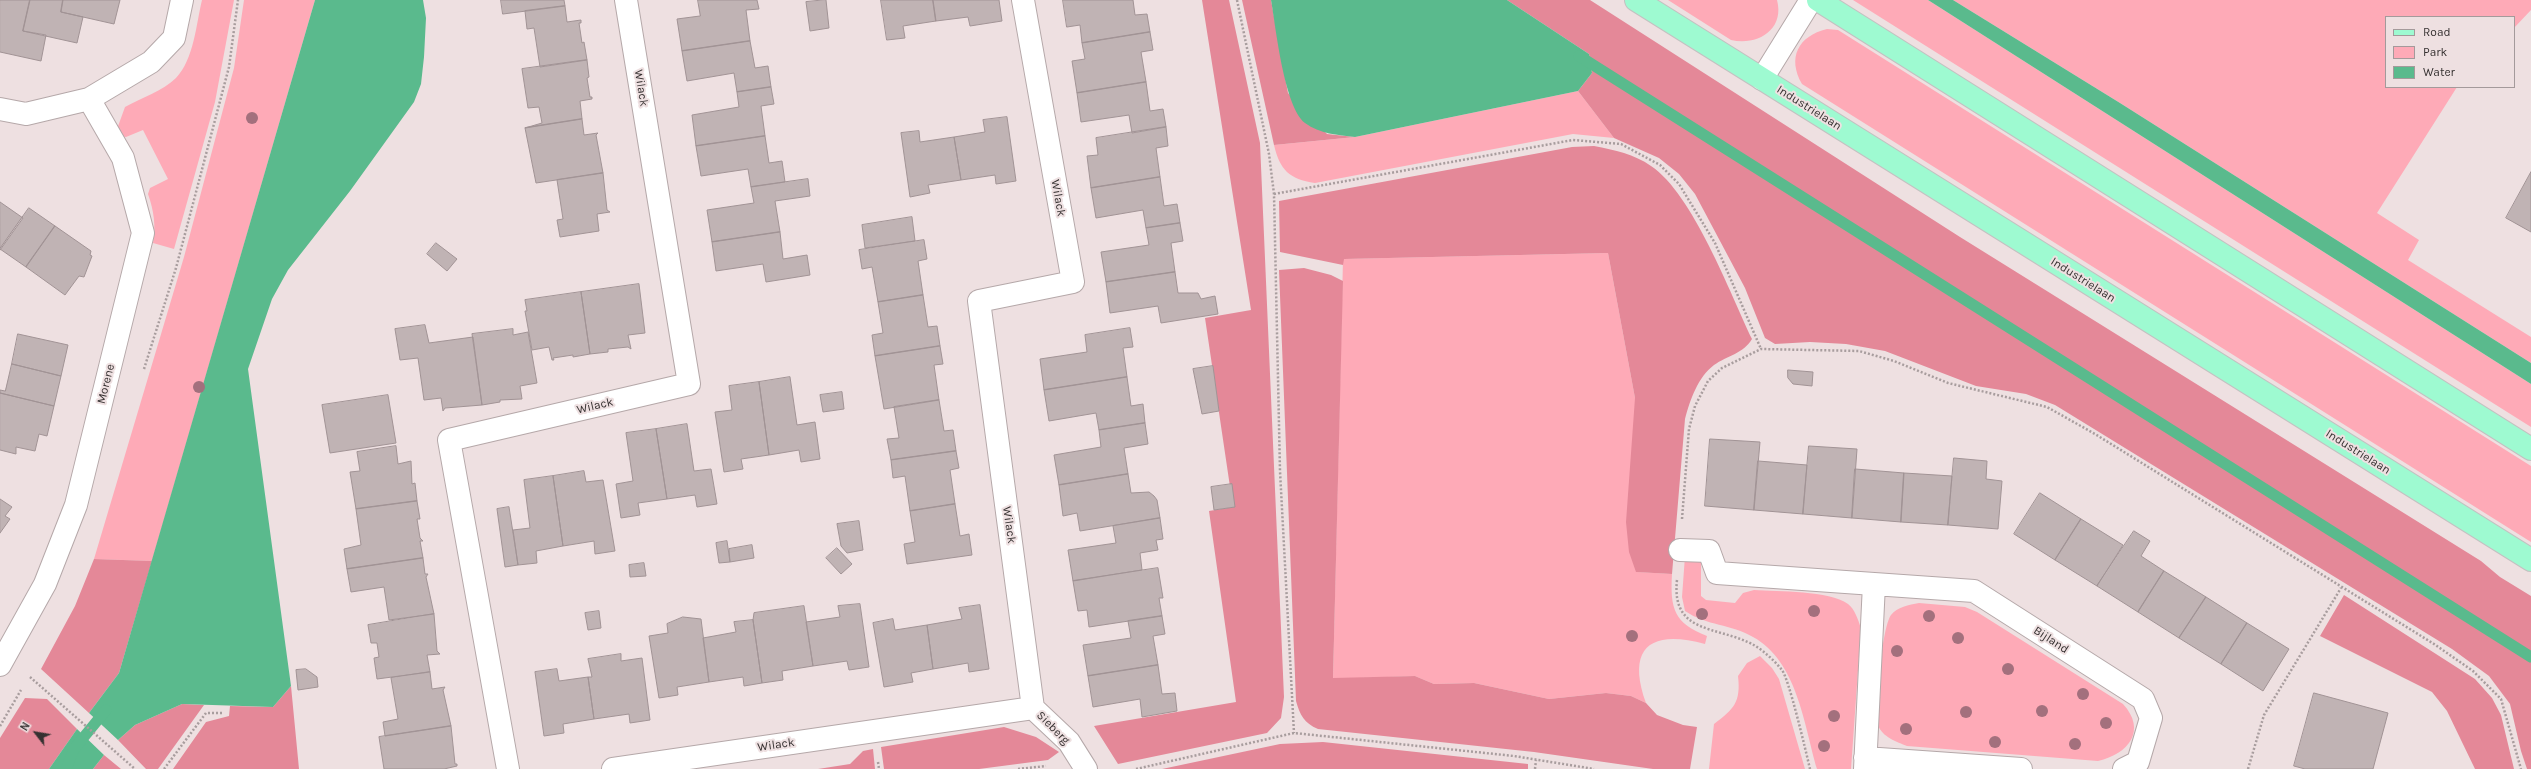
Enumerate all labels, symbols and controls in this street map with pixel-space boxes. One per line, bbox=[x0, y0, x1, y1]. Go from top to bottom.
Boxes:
legend bbox=[2385, 16, 2515, 88]
text: Road bbox=[2423, 25, 2451, 39]
text: Park bbox=[2423, 45, 2447, 59]
text: Water bbox=[2423, 65, 2455, 79]
street label: Wilack bbox=[631, 68, 651, 108]
street label: Industrielaan bbox=[1774, 82, 1844, 134]
street label: Wilack bbox=[1048, 178, 1068, 218]
street label: Industrielaan bbox=[2048, 254, 2118, 306]
street label: Morene bbox=[94, 363, 118, 405]
street label: Wilack bbox=[575, 395, 615, 417]
street label: Industrielaan bbox=[2323, 426, 2393, 478]
street label: Wilack bbox=[999, 506, 1019, 544]
street label: Bijland bbox=[2031, 623, 2071, 657]
street label: Sieberg bbox=[1033, 708, 1073, 748]
north arrow bbox=[16, 713, 56, 753]
text: N bbox=[18, 720, 33, 733]
street label: Wilack bbox=[757, 735, 795, 755]

